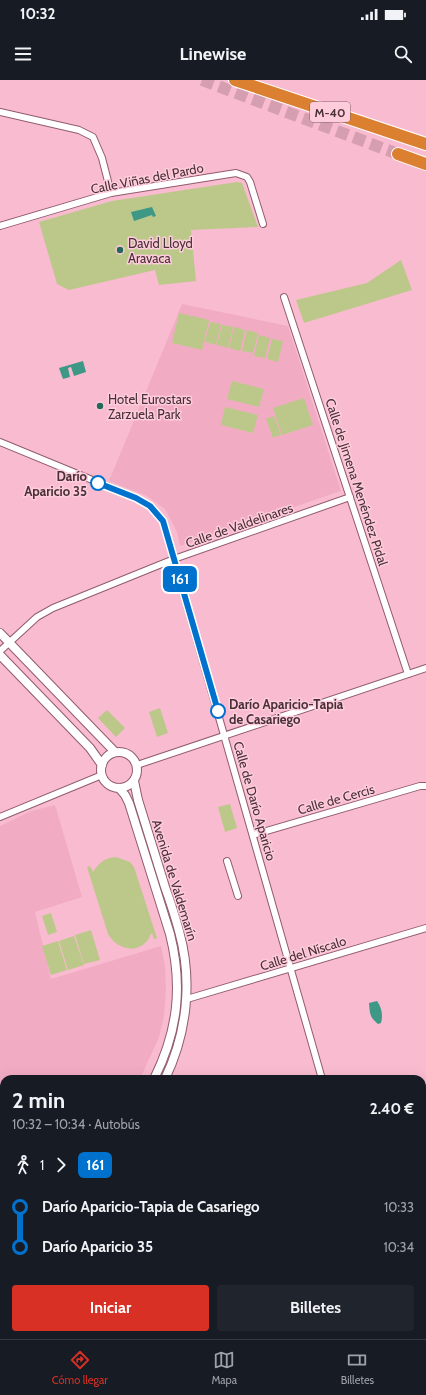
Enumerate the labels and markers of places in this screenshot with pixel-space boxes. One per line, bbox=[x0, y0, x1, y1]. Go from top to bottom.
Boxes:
place label: David Lloyd Aravaca bbox=[128, 235, 193, 266]
marker: David Lloyd Aravaca bbox=[115, 245, 125, 255]
place label: Hotel Eurostars Zarzuela Park bbox=[108, 391, 192, 422]
marker: Hotel Eurostars Zarzuela Park bbox=[95, 401, 105, 411]
place label: Darío Aparicio 35 bbox=[24, 468, 88, 499]
marker: Darío Aparicio 35 bbox=[90, 475, 106, 491]
place label: Darío Aparicio-Tapia de Casariego bbox=[229, 696, 344, 727]
marker: Darío Aparicio-Tapia de Casariego bbox=[210, 703, 226, 719]

